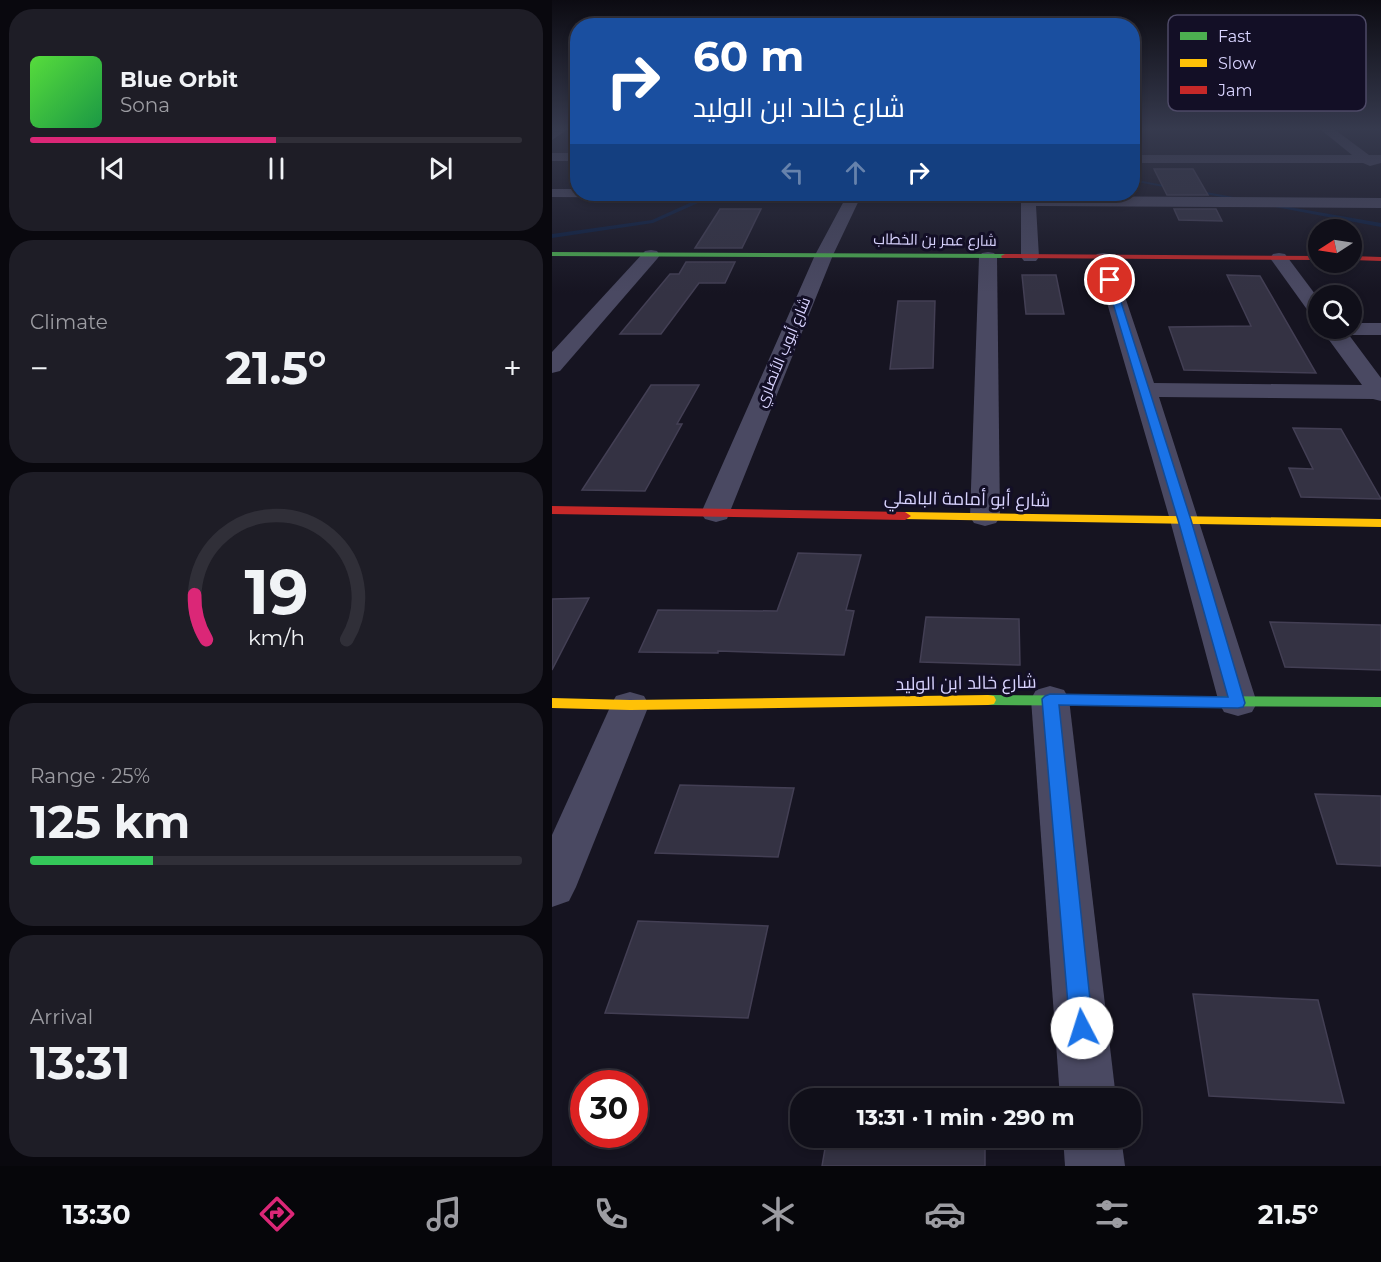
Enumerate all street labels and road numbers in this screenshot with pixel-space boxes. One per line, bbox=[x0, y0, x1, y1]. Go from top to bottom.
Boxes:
street label: شارع عمر بن الخطاب bbox=[873, 229, 997, 252]
street label: شارع أيوب الأنصاري bbox=[751, 294, 817, 411]
street label: شارع أبو أمامة الباهلي bbox=[884, 487, 1050, 514]
street label: شارع خالد ابن الوليد bbox=[895, 671, 1037, 696]

